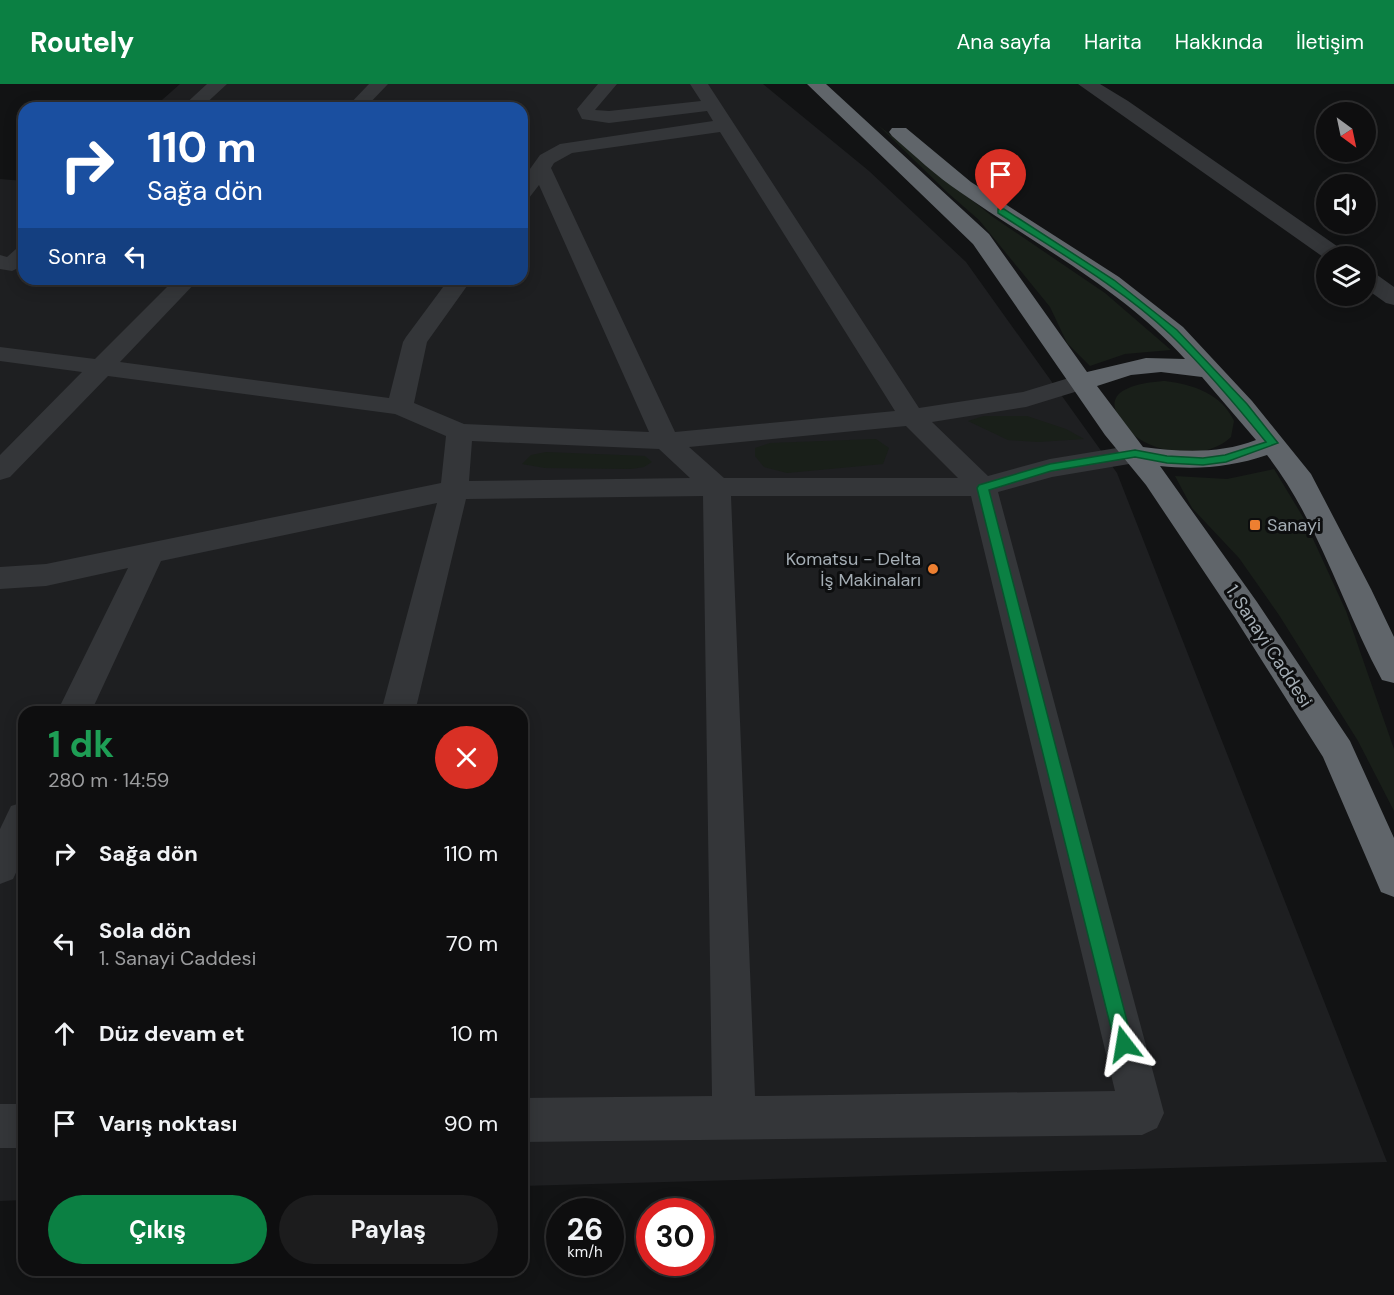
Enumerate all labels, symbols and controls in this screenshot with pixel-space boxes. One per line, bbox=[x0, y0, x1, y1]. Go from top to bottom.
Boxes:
text: Routely bbox=[30, 24, 134, 61]
text: Ana sayfa bbox=[956, 28, 1051, 56]
text: Harita bbox=[1084, 28, 1142, 56]
text: Hakkında bbox=[1175, 28, 1263, 56]
text: İletişim bbox=[1296, 28, 1364, 56]
north arrow bbox=[1316, 102, 1376, 162]
map controls bbox=[1316, 102, 1376, 306]
text: 110 m bbox=[147, 120, 257, 175]
icon: right bbox=[48, 126, 126, 204]
pin bbox=[975, 149, 1026, 211]
icon: arrive bbox=[984, 158, 1017, 191]
text: Sağa dön bbox=[147, 173, 263, 208]
button: sound bbox=[1316, 174, 1376, 234]
icon: left bbox=[119, 240, 152, 273]
text: Sonra bbox=[48, 242, 107, 271]
button: layers bbox=[1316, 246, 1376, 306]
place label: Sanayi bbox=[1267, 513, 1321, 537]
marker: Sanayi bbox=[1248, 518, 1262, 532]
place label: Komatsu - Delta İş Makinaları bbox=[786, 547, 921, 592]
marker: Komatsu - Delta İş Makinaları bbox=[926, 562, 940, 576]
street label: 1. Sanayi Caddesi bbox=[1220, 580, 1318, 712]
text: 1 dk bbox=[48, 721, 114, 768]
button: close bbox=[435, 726, 498, 789]
text: 280 m · 14:59 bbox=[48, 767, 169, 793]
icon: right bbox=[48, 837, 81, 870]
text: Sağa dön bbox=[99, 839, 198, 868]
text: 110 m bbox=[444, 839, 498, 868]
text: Sola dön bbox=[99, 916, 191, 945]
icon: left bbox=[48, 927, 81, 960]
text: 70 m bbox=[446, 929, 498, 958]
text: 1. Sanayi Caddesi bbox=[99, 945, 256, 971]
position arrow bbox=[1092, 1012, 1156, 1076]
icon: ahead bbox=[48, 1017, 81, 1050]
text: Düz devam et bbox=[99, 1019, 244, 1048]
text: 10 m bbox=[451, 1019, 498, 1048]
icon: arrive bbox=[48, 1107, 81, 1140]
text: Varış noktası bbox=[99, 1109, 237, 1138]
text: 90 m bbox=[444, 1109, 498, 1138]
button: Çıkış bbox=[48, 1195, 267, 1264]
button: Paylaş bbox=[279, 1195, 498, 1264]
speed limit sign: 30 bbox=[636, 1198, 714, 1276]
text: 26 bbox=[567, 1210, 603, 1249]
text: km/h bbox=[567, 1242, 603, 1262]

